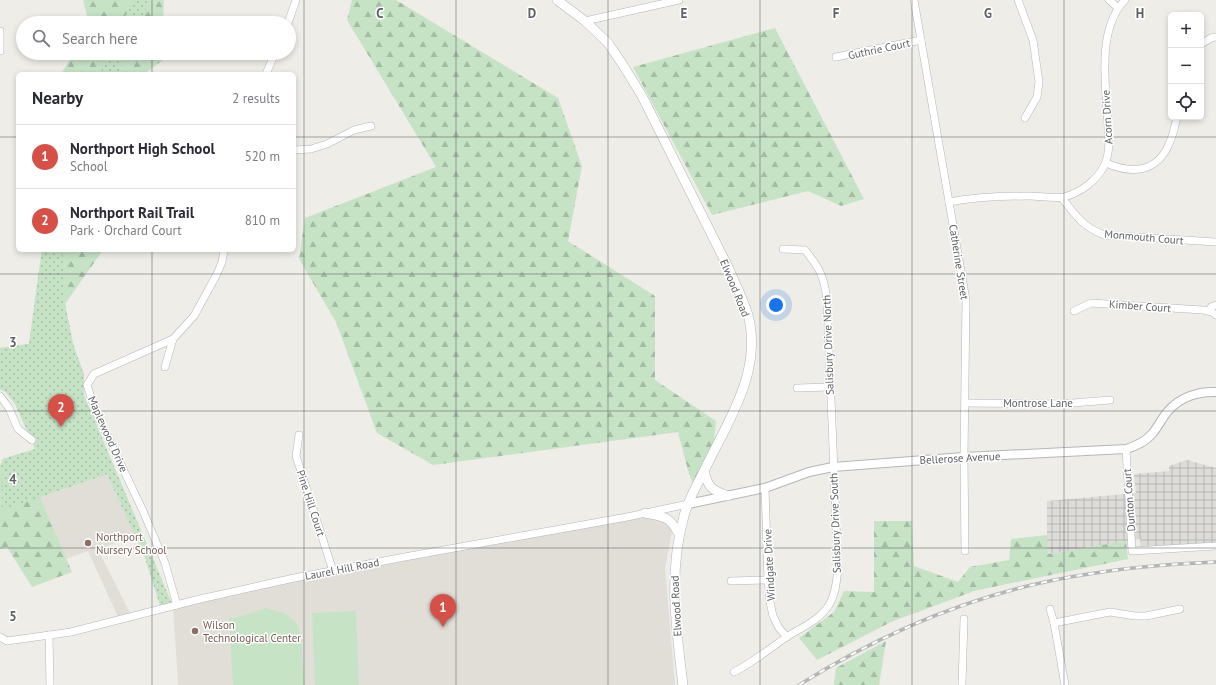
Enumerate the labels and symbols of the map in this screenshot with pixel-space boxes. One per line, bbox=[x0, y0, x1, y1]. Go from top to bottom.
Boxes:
text: C bbox=[376, 5, 384, 22]
text: D bbox=[528, 5, 536, 22]
text: E bbox=[681, 5, 688, 22]
text: F bbox=[833, 5, 840, 22]
text: G bbox=[984, 5, 992, 22]
text: H bbox=[1136, 5, 1144, 22]
street label: Guthrie Court bbox=[847, 36, 912, 62]
street label: Acorn Drive bbox=[1099, 89, 1115, 144]
street label: Catherine Street bbox=[946, 223, 972, 301]
street label: Monmouth Court bbox=[1104, 227, 1185, 247]
street label: Elwood Road bbox=[717, 257, 753, 319]
your location bbox=[766, 295, 786, 315]
street label: Salisbury Drive North bbox=[819, 295, 837, 395]
street label: Kimber Court bbox=[1108, 297, 1172, 315]
text: 3 bbox=[9, 334, 17, 351]
pin: 2 bbox=[48, 394, 74, 427]
street label: Maplewood Drive bbox=[85, 394, 131, 475]
street label: Montrose Lane bbox=[1003, 396, 1073, 410]
street label: Bellerose Avenue bbox=[919, 449, 1001, 467]
street label: Pine Hill Court bbox=[294, 468, 328, 538]
street label: Dunton Court bbox=[1120, 468, 1138, 532]
text: 4 bbox=[9, 471, 17, 488]
street label: Salisbury Drive South bbox=[826, 473, 844, 573]
street label: Windgate Drive bbox=[760, 528, 778, 601]
place label: Northport Nursery School bbox=[96, 530, 167, 557]
marker: Northport Nursery School bbox=[83, 538, 93, 548]
street label: Laurel Hill Road bbox=[304, 555, 380, 583]
street label: Elwood Road bbox=[667, 575, 685, 637]
pin: 1 bbox=[430, 594, 456, 627]
text: 5 bbox=[9, 608, 17, 625]
place label: Wilson Technological Center bbox=[203, 618, 301, 645]
marker: Wilson Technological Center bbox=[190, 626, 200, 636]

